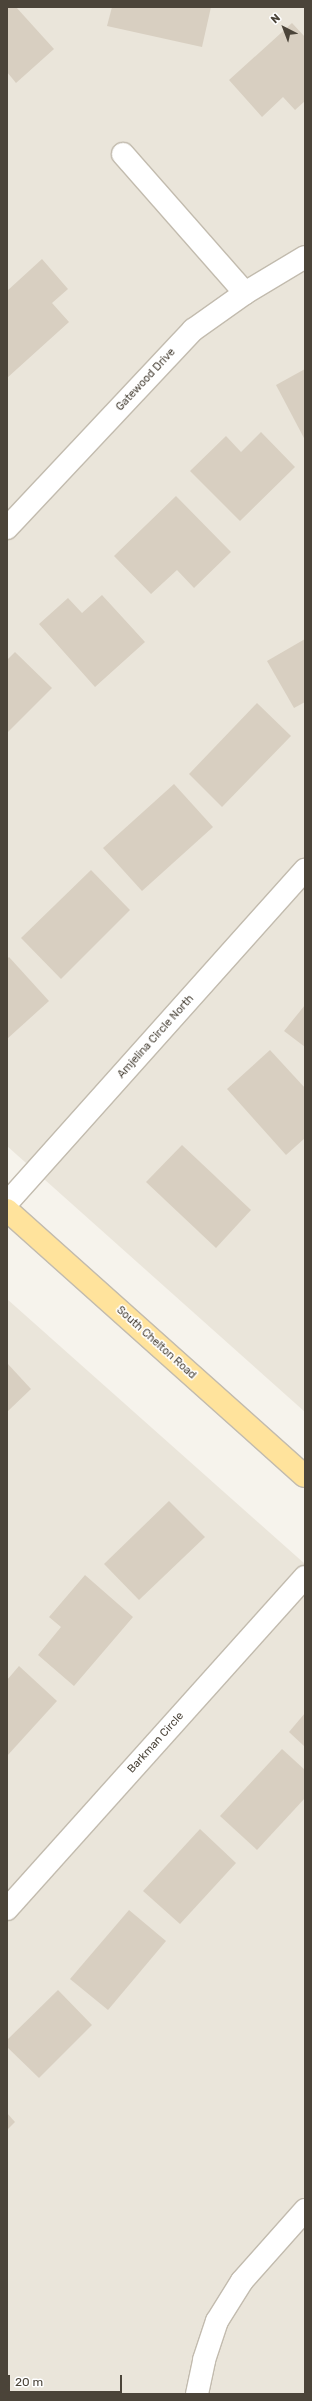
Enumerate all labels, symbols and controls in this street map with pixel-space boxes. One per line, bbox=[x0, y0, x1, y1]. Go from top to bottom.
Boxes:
north arrow bbox=[264, 8, 304, 48]
text: N bbox=[268, 11, 283, 26]
street label: Gatewood Drive bbox=[114, 346, 178, 414]
street label: Amjelina Circle North bbox=[115, 993, 197, 1081]
street label: South Chelton Road bbox=[114, 1304, 198, 1382]
street label: Barkman Circle bbox=[125, 1710, 187, 1776]
scale bar bbox=[10, 2367, 124, 2393]
text: 20 m bbox=[15, 2375, 43, 2389]

